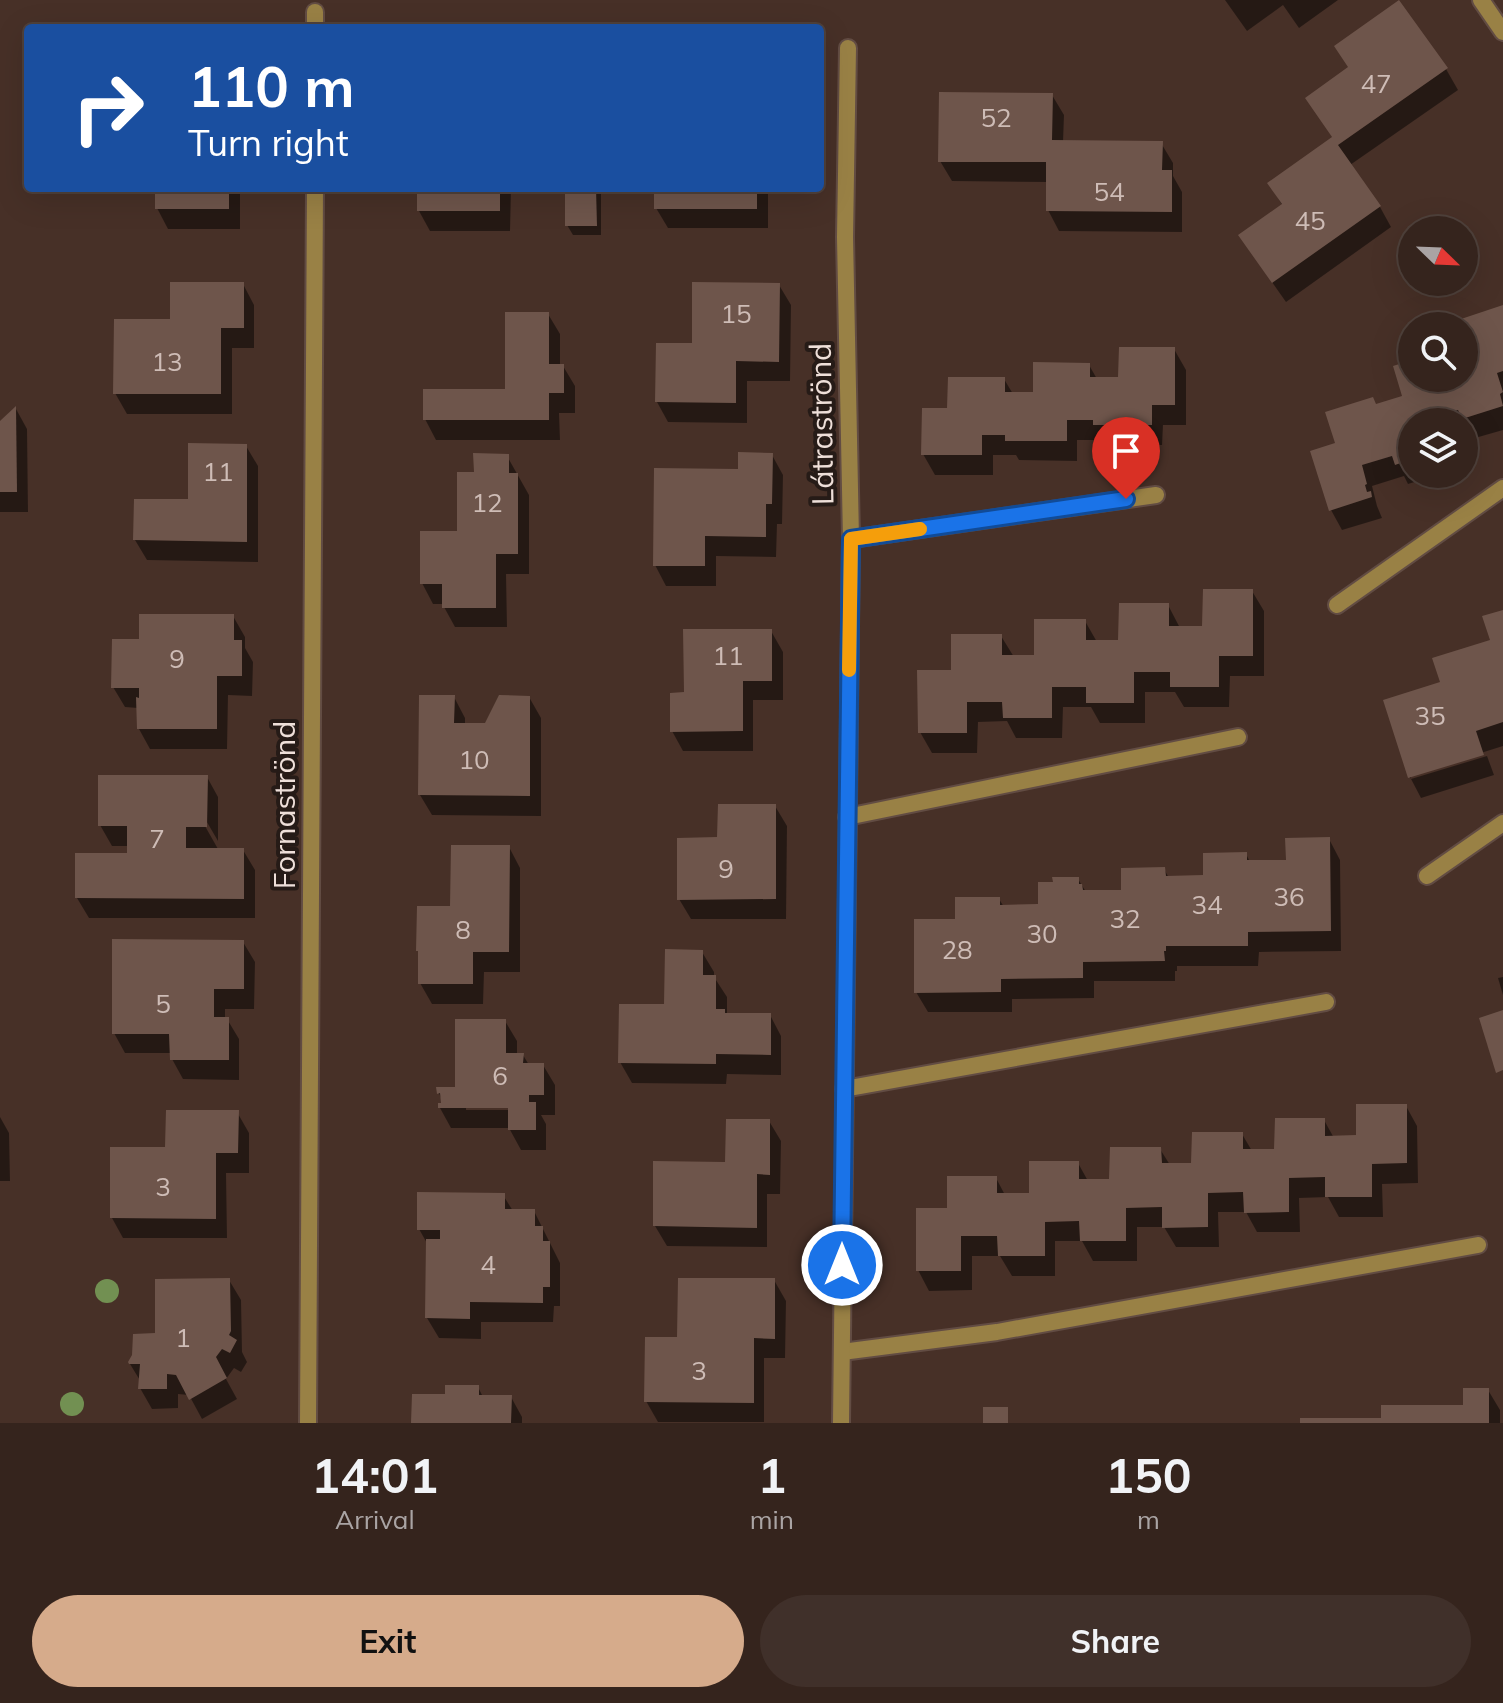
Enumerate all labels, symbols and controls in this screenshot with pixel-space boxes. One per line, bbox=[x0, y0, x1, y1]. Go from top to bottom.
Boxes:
text: 110 m bbox=[188, 51, 355, 121]
icon: right bbox=[56, 56, 160, 160]
house number: 47 bbox=[1360, 67, 1392, 100]
house number: 52 bbox=[980, 101, 1012, 134]
text: Turn right bbox=[188, 120, 349, 165]
house number: 54 bbox=[1093, 175, 1125, 208]
house number: 45 bbox=[1294, 204, 1326, 237]
north arrow bbox=[1398, 216, 1478, 296]
map controls bbox=[1398, 216, 1478, 488]
house number: 15 bbox=[720, 297, 752, 330]
button: search bbox=[1398, 312, 1478, 392]
street label: Látraströnd bbox=[801, 343, 841, 505]
house number: 13 bbox=[151, 345, 183, 378]
button: layers bbox=[1398, 408, 1478, 488]
pin bbox=[1092, 417, 1160, 499]
icon: arrive bbox=[1104, 429, 1148, 473]
house number: 11 bbox=[202, 455, 234, 488]
house number: 12 bbox=[471, 486, 503, 519]
house number: 11 bbox=[712, 639, 744, 672]
house number: 9 bbox=[169, 642, 185, 675]
house number: 35 bbox=[1414, 699, 1446, 732]
street label: Fornaströnd bbox=[265, 721, 303, 889]
house number: 10 bbox=[458, 743, 490, 776]
house number: 7 bbox=[149, 822, 165, 855]
house number: 9 bbox=[718, 852, 734, 885]
house number: 36 bbox=[1273, 880, 1305, 913]
house number: 34 bbox=[1191, 888, 1223, 921]
house number: 32 bbox=[1109, 902, 1141, 935]
house number: 8 bbox=[455, 913, 471, 946]
house number: 30 bbox=[1026, 917, 1058, 950]
house number: 28 bbox=[941, 933, 973, 966]
house number: 5 bbox=[155, 987, 171, 1020]
house number: 6 bbox=[492, 1059, 508, 1092]
house number: 3 bbox=[155, 1170, 171, 1203]
position arrow bbox=[800, 1223, 884, 1307]
house number: 4 bbox=[480, 1248, 496, 1281]
house number: 1 bbox=[175, 1321, 191, 1354]
house number: 3 bbox=[691, 1354, 707, 1387]
text: 14:01 bbox=[311, 1445, 438, 1505]
text: 1 bbox=[757, 1445, 786, 1505]
text: 150 bbox=[1105, 1445, 1192, 1505]
text: Arrival bbox=[335, 1503, 415, 1536]
text: min bbox=[750, 1503, 794, 1536]
text: m bbox=[1137, 1503, 1160, 1536]
button: Exit bbox=[32, 1595, 744, 1687]
button: Share bbox=[760, 1595, 1471, 1687]

